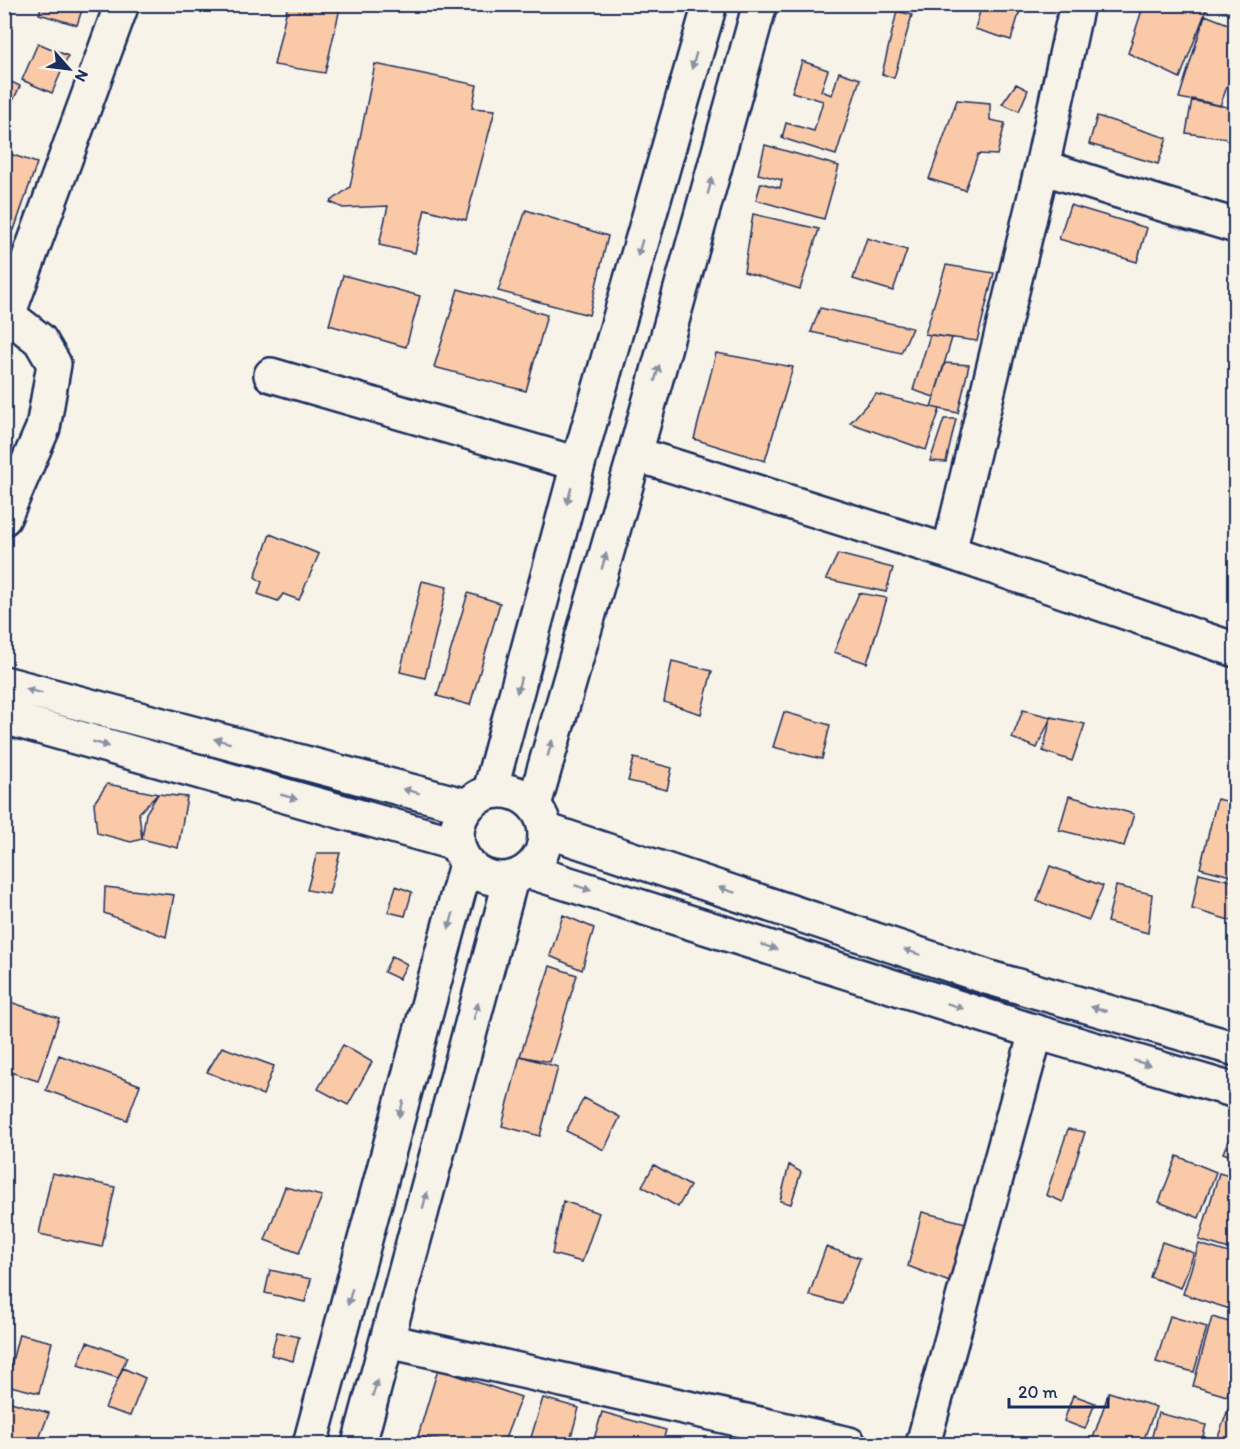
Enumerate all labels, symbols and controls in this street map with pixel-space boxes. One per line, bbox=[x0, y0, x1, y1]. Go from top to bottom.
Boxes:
north arrow bbox=[39, 39, 99, 99]
one-way arrow bbox=[689, 52, 698, 70]
text: N bbox=[71, 67, 93, 85]
one-way arrow bbox=[705, 176, 715, 195]
one-way arrow bbox=[635, 239, 644, 257]
one-way arrow bbox=[653, 364, 663, 383]
one-way arrow bbox=[564, 487, 573, 505]
one-way arrow bbox=[600, 552, 609, 570]
one-way arrow bbox=[514, 676, 523, 694]
one-way arrow bbox=[25, 685, 43, 695]
one-way arrow bbox=[213, 735, 231, 745]
one-way arrow bbox=[546, 739, 555, 757]
one-way arrow bbox=[92, 740, 110, 750]
one-way arrow bbox=[401, 785, 420, 795]
one-way arrow bbox=[280, 793, 298, 802]
one-way arrow bbox=[575, 884, 593, 893]
one-way arrow bbox=[718, 885, 736, 895]
one-way arrow bbox=[446, 912, 455, 930]
one-way arrow bbox=[760, 943, 778, 952]
one-way arrow bbox=[903, 947, 921, 956]
one-way arrow bbox=[471, 1002, 481, 1021]
one-way arrow bbox=[946, 1002, 964, 1011]
one-way arrow bbox=[1089, 1004, 1107, 1013]
one-way arrow bbox=[1133, 1059, 1151, 1068]
one-way arrow bbox=[395, 1100, 405, 1118]
one-way arrow bbox=[421, 1191, 431, 1209]
one-way arrow bbox=[345, 1288, 354, 1306]
scale bar bbox=[1009, 1371, 1108, 1409]
one-way arrow bbox=[370, 1379, 380, 1397]
text: 20 m bbox=[1018, 1381, 1058, 1403]

